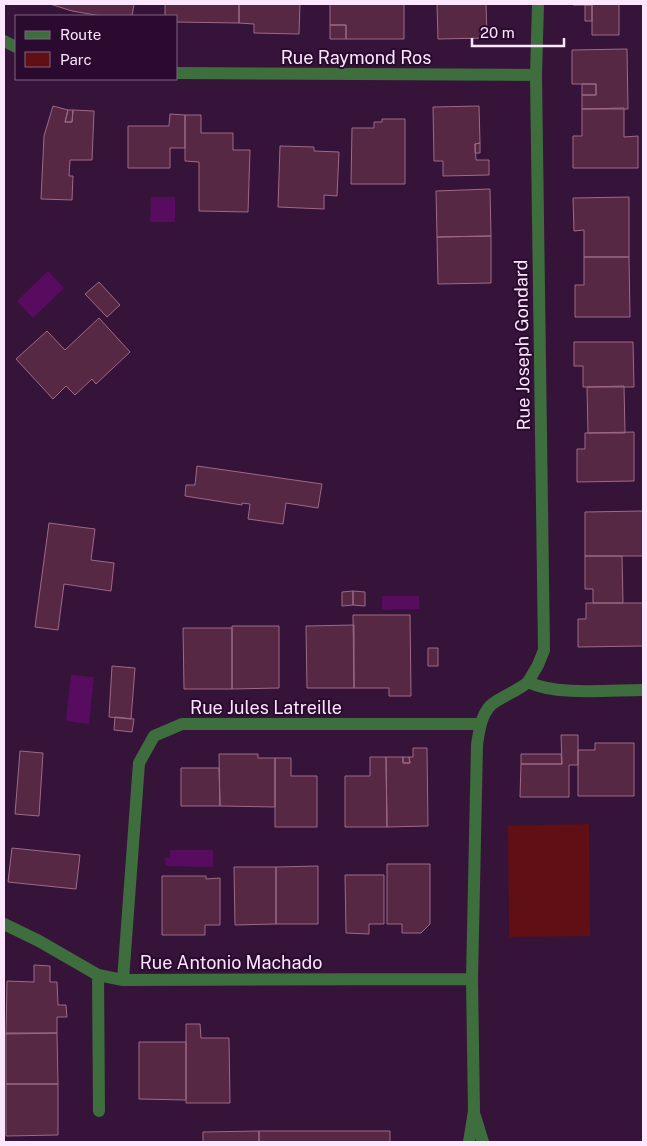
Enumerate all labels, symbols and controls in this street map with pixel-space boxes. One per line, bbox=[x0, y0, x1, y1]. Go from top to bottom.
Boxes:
legend bbox=[15, 15, 178, 80]
scale bar bbox=[472, 15, 564, 47]
text: 20 m bbox=[480, 24, 515, 41]
text: Route bbox=[60, 26, 101, 43]
street label: Rue Raymond Ros bbox=[281, 47, 431, 68]
text: Parc bbox=[60, 51, 92, 68]
street label: Rue Joseph Gondard bbox=[510, 259, 534, 431]
street label: Rue Jules Latreille bbox=[190, 697, 342, 718]
street label: Rue Antonio Machado bbox=[140, 952, 322, 973]

